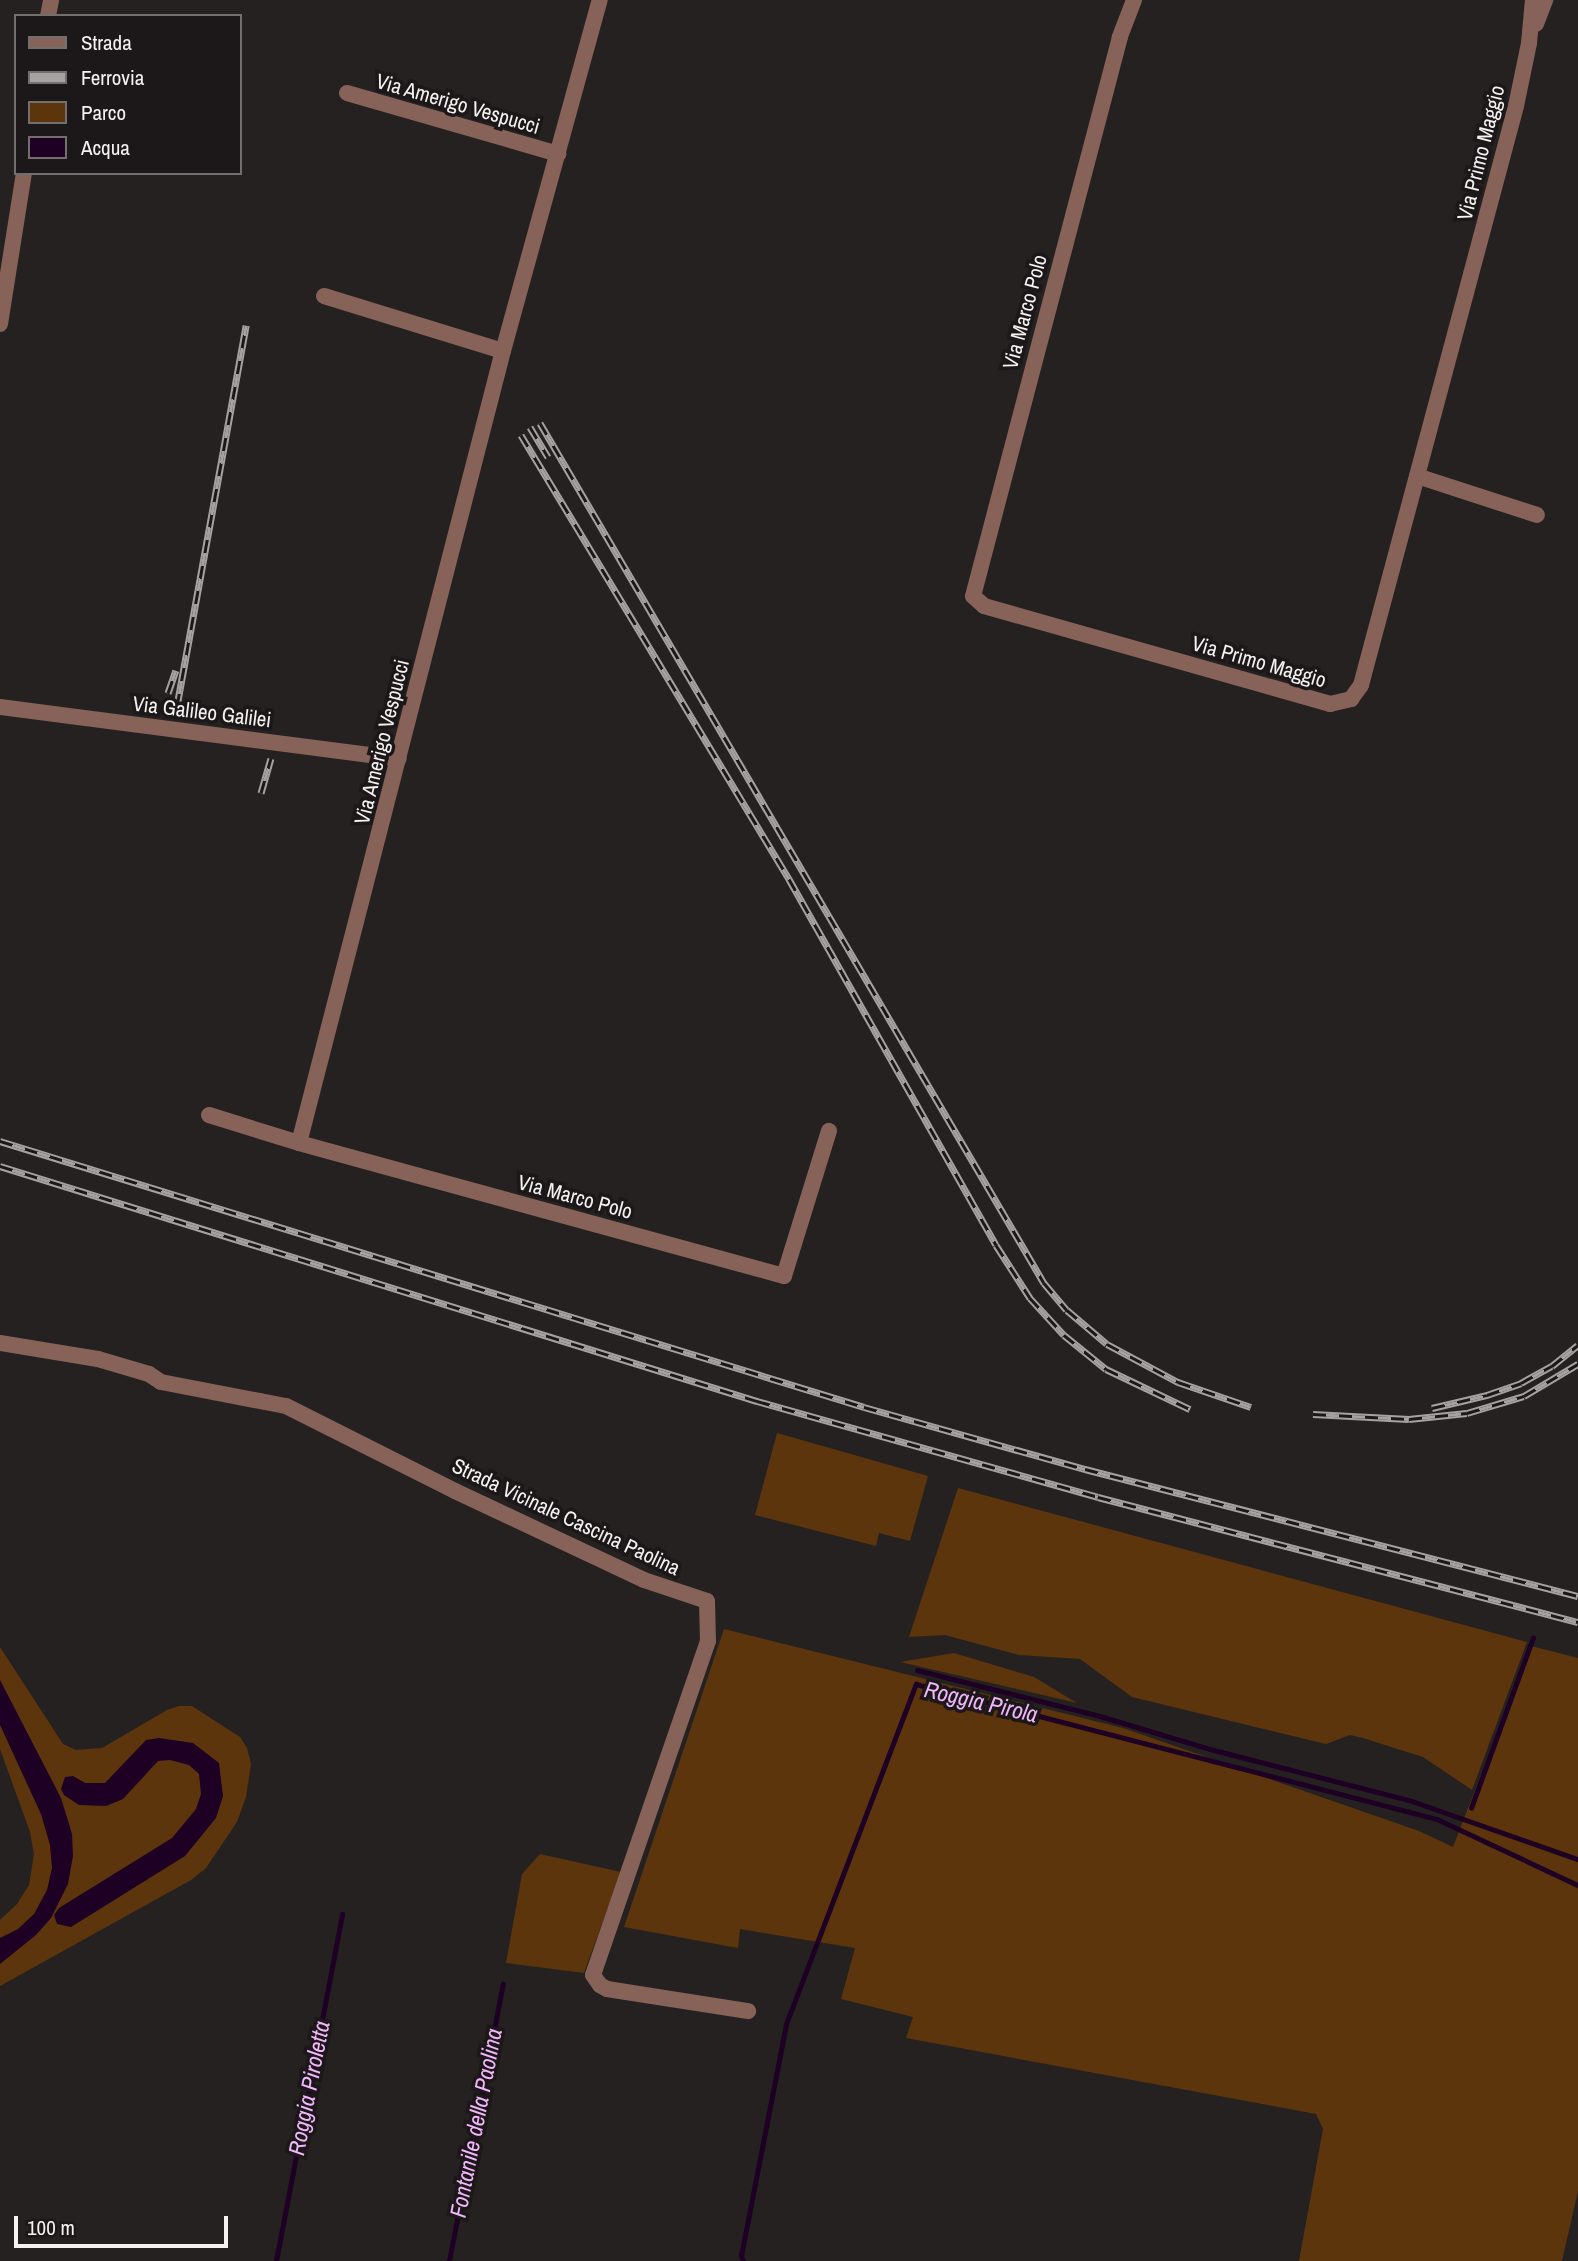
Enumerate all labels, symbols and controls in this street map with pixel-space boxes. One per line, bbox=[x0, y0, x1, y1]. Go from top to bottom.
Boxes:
legend bbox=[14, 14, 242, 175]
text: Strada bbox=[81, 28, 132, 57]
text: Ferrovia bbox=[81, 63, 144, 92]
street label: Via Amerigo Vespucci bbox=[373, 68, 543, 140]
street label: Via Primo Maggio bbox=[1452, 83, 1510, 223]
text: Parco bbox=[81, 98, 126, 127]
text: Acqua bbox=[81, 133, 130, 162]
street label: Via Marco Polo bbox=[998, 252, 1052, 372]
street label: Via Primo Maggio bbox=[1189, 631, 1329, 693]
street label: Via Amerigo Vespucci bbox=[349, 656, 415, 828]
street label: Via Galileo Galilei bbox=[131, 691, 273, 733]
street label: Via Marco Polo bbox=[515, 1170, 635, 1224]
street label: Strada Vicinale Cascina Paolina bbox=[448, 1453, 684, 1581]
water label: Roggia Pirola bbox=[922, 1676, 1040, 1728]
water label: Roggia Piroletta bbox=[282, 2018, 336, 2158]
water label: Fontanile della Paolina bbox=[444, 2026, 508, 2220]
scale bar bbox=[18, 2202, 231, 2246]
text: 100 m bbox=[27, 2213, 75, 2242]

